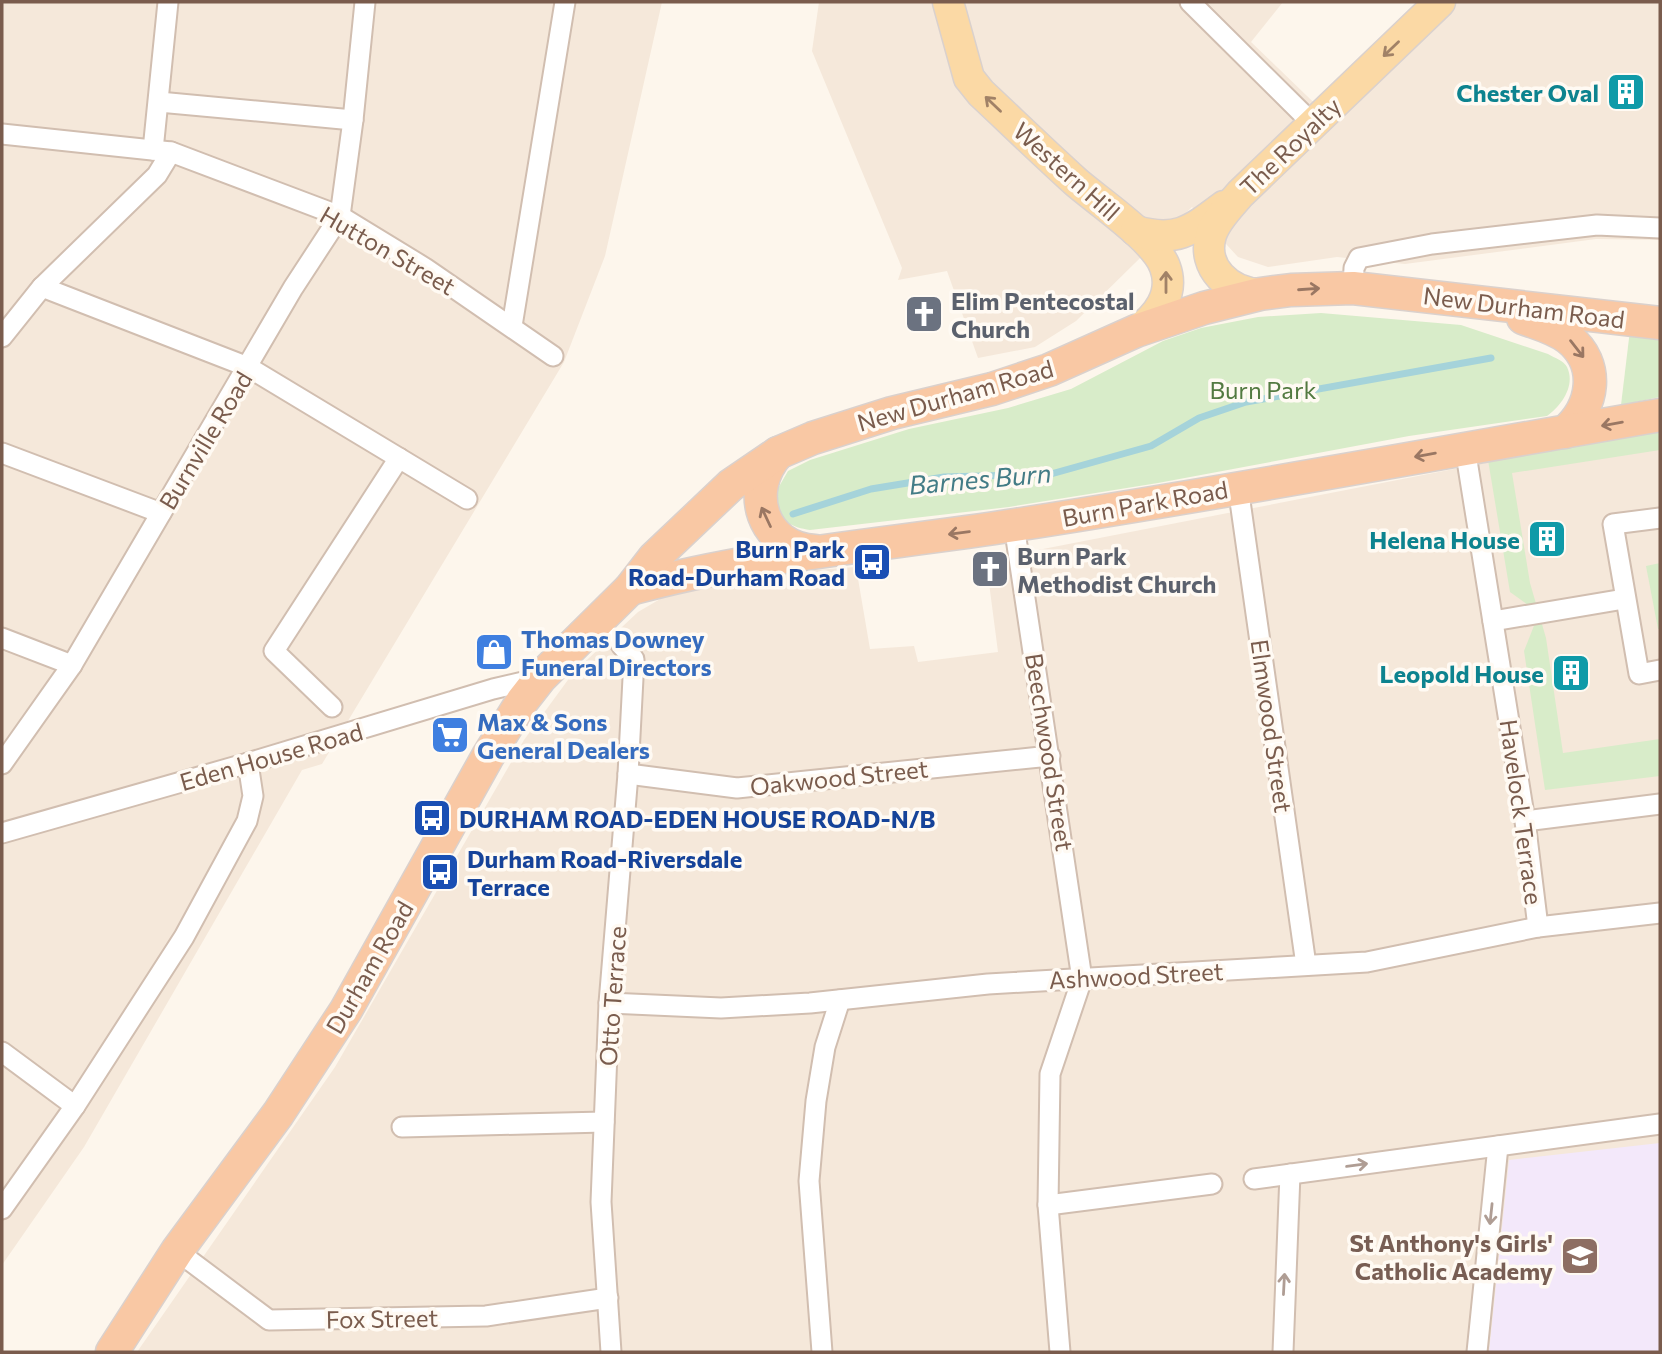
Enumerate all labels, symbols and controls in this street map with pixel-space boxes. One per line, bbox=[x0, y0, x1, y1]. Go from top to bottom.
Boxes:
one-way arrow bbox=[1383, 40, 1400, 57]
building icon: Chester Oval bbox=[1605, 71, 1647, 113]
place label: Chester Oval bbox=[1456, 78, 1599, 107]
street label: The Royalty bbox=[1234, 91, 1346, 201]
one-way arrow bbox=[985, 96, 1002, 113]
street label: Western Hill bbox=[1008, 116, 1126, 226]
street label: Hutton Street bbox=[315, 200, 461, 300]
one-way arrow bbox=[1159, 270, 1173, 293]
street label: New Durham Road bbox=[1422, 280, 1626, 334]
one-way arrow bbox=[1297, 282, 1320, 295]
place label: Elim Pentecostal Church bbox=[951, 286, 1135, 343]
church icon: Elim Pentecostal Church bbox=[903, 293, 945, 335]
one-way arrow bbox=[1570, 339, 1585, 357]
street label: New Durham Road bbox=[854, 353, 1056, 437]
street label: Burnville Road bbox=[152, 366, 258, 514]
park label: Burn Park bbox=[1209, 375, 1317, 404]
one-way arrow bbox=[1602, 417, 1624, 431]
one-way arrow bbox=[1414, 449, 1437, 462]
water label: Barnes Burn bbox=[908, 456, 1052, 500]
street label: Burn Park Road bbox=[1060, 474, 1230, 532]
one-way arrow bbox=[759, 507, 772, 528]
building icon: Helena House bbox=[1526, 518, 1568, 560]
place label: Helena House bbox=[1369, 525, 1520, 554]
one-way arrow bbox=[948, 526, 971, 539]
place label: Burn Park Road-Durham Road bbox=[628, 534, 845, 591]
bus stop icon: Burn Park Road-Durham Road bbox=[851, 541, 893, 583]
place label: Burn Park Methodist Church bbox=[1017, 541, 1216, 598]
church icon: Burn Park Methodist Church bbox=[969, 548, 1011, 590]
place label: Thomas Downey Funeral Directors bbox=[521, 624, 712, 681]
shop icon: Thomas Downey Funeral Directors bbox=[473, 631, 515, 673]
street label: Elmwood Street bbox=[1245, 637, 1299, 815]
street label: Beechwood Street bbox=[1020, 651, 1080, 853]
building icon: Leopold House bbox=[1550, 652, 1592, 694]
place label: Leopold House bbox=[1380, 659, 1544, 688]
place label: Max & Sons General Dealers bbox=[477, 707, 650, 764]
supermarket icon: Max & Sons General Dealers bbox=[429, 714, 471, 756]
street label: Eden House Road bbox=[176, 716, 366, 796]
street label: Havelock Terrace bbox=[1495, 717, 1549, 907]
street label: Oakwood Street bbox=[749, 753, 930, 801]
bus stop icon: DURHAM ROAD-EDEN HOUSE ROAD-N/B bbox=[411, 797, 453, 839]
place label: DURHAM ROAD-EDEN HOUSE ROAD-N/B bbox=[459, 804, 936, 833]
place label: Durham Road-Riversdale Terrace bbox=[467, 844, 742, 901]
bus stop icon: Durham Road-Riversdale Terrace bbox=[419, 851, 461, 893]
street label: Durham Road bbox=[319, 895, 419, 1039]
street label: Otto Terrace bbox=[593, 925, 631, 1067]
street label: Ashwood Street bbox=[1048, 956, 1224, 994]
one-way arrow bbox=[1345, 1158, 1368, 1171]
one-way arrow bbox=[1485, 1202, 1498, 1224]
place label: St Anthony's Girls' Catholic Academy bbox=[1349, 1228, 1553, 1285]
school or university icon: St Anthony's Girls' Catholic Academy bbox=[1559, 1235, 1601, 1277]
one-way arrow bbox=[1278, 1273, 1291, 1296]
street label: Fox Street bbox=[326, 1303, 439, 1333]

